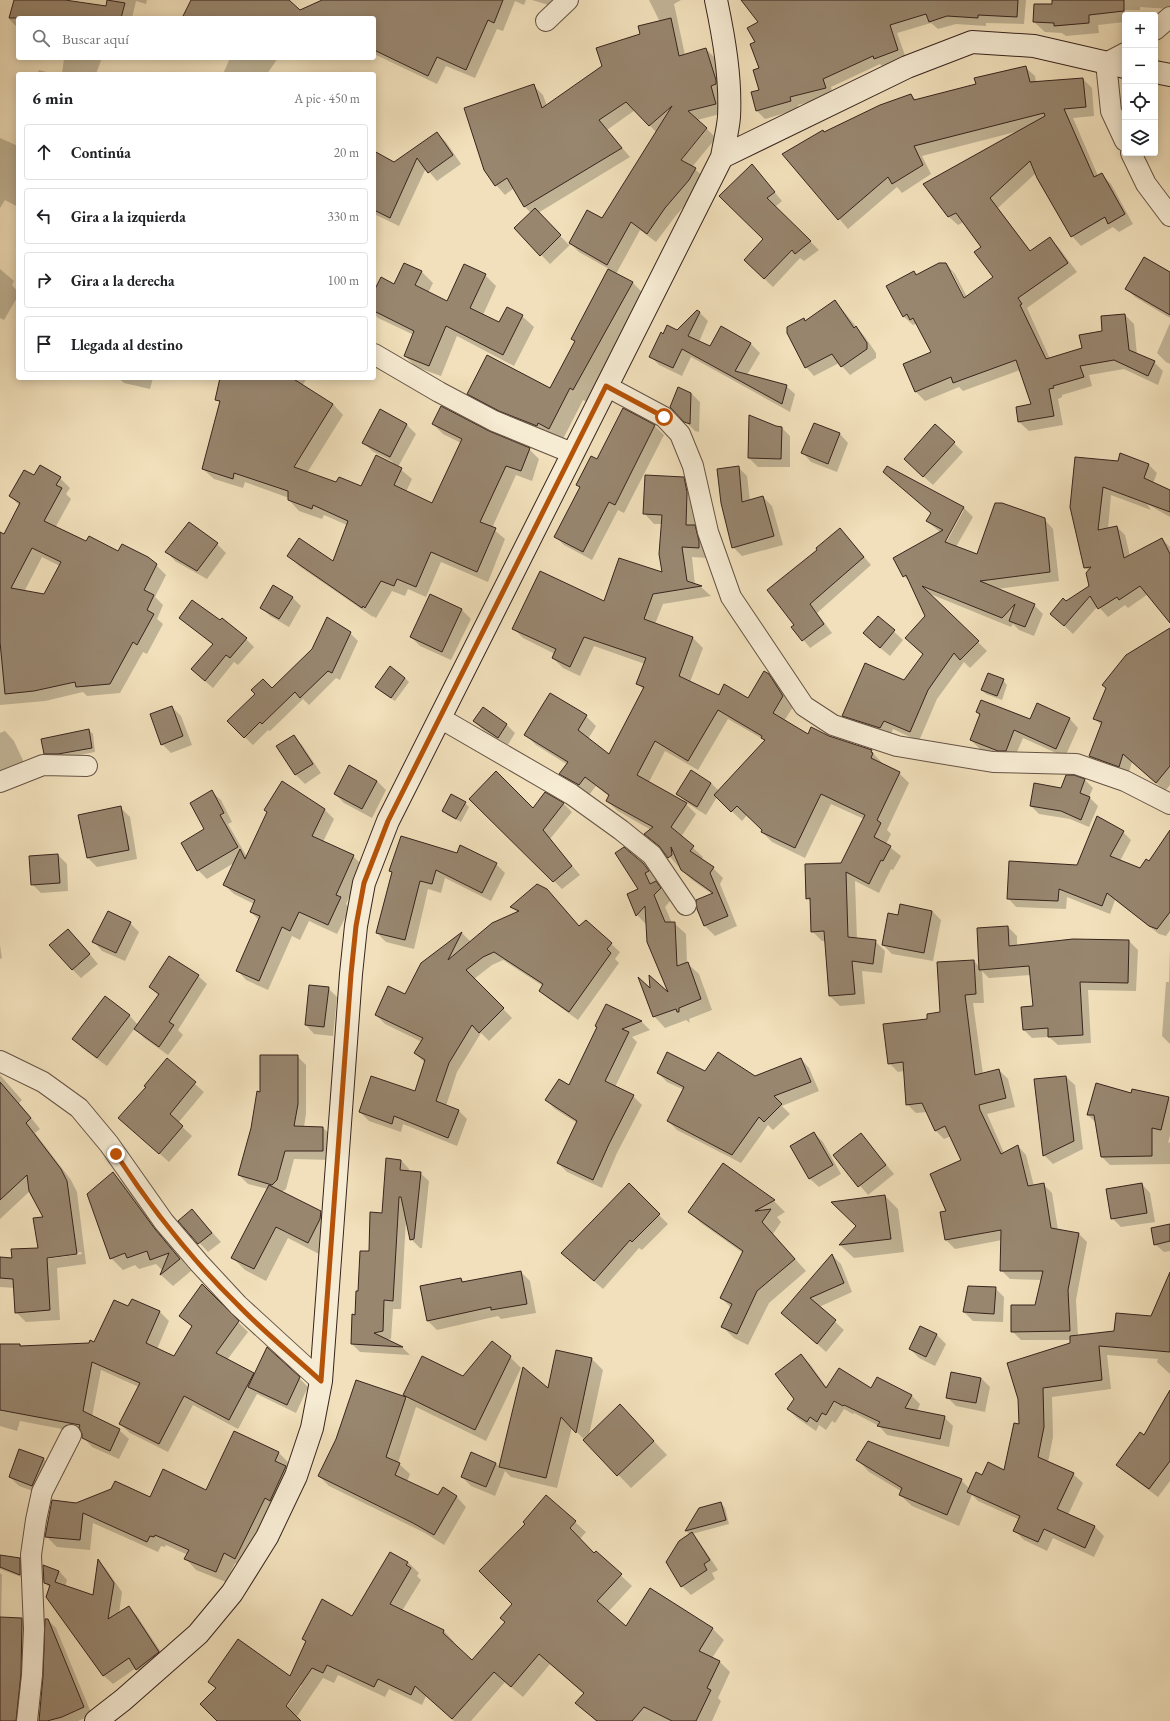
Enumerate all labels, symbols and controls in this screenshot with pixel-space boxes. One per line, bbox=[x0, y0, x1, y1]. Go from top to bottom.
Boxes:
map controls bbox=[1122, 12, 1158, 156]
button: + bbox=[1122, 12, 1158, 48]
search box bbox=[16, 16, 376, 60]
icon: search bbox=[30, 27, 52, 49]
text: Buscar aquí bbox=[62, 29, 129, 48]
button: − bbox=[1122, 48, 1158, 84]
button: locate bbox=[1122, 84, 1158, 120]
text: 6 min bbox=[32, 87, 73, 109]
text: A pie · 450 m bbox=[294, 90, 360, 107]
button: layers bbox=[1122, 120, 1158, 156]
icon: ahead bbox=[33, 141, 55, 163]
text: Continúa bbox=[71, 143, 131, 162]
text: 20 m bbox=[334, 144, 359, 161]
icon: left bbox=[33, 205, 55, 227]
text: Gira a la izquierda bbox=[71, 207, 186, 226]
text: 330 m bbox=[328, 208, 359, 225]
icon: right bbox=[33, 269, 55, 291]
text: Gira a la derecha bbox=[71, 271, 175, 290]
text: 100 m bbox=[328, 272, 359, 289]
icon: arrive bbox=[33, 333, 55, 355]
text: Llegada al destino bbox=[71, 335, 183, 354]
route start bbox=[655, 408, 673, 426]
route end bbox=[107, 1145, 125, 1163]

